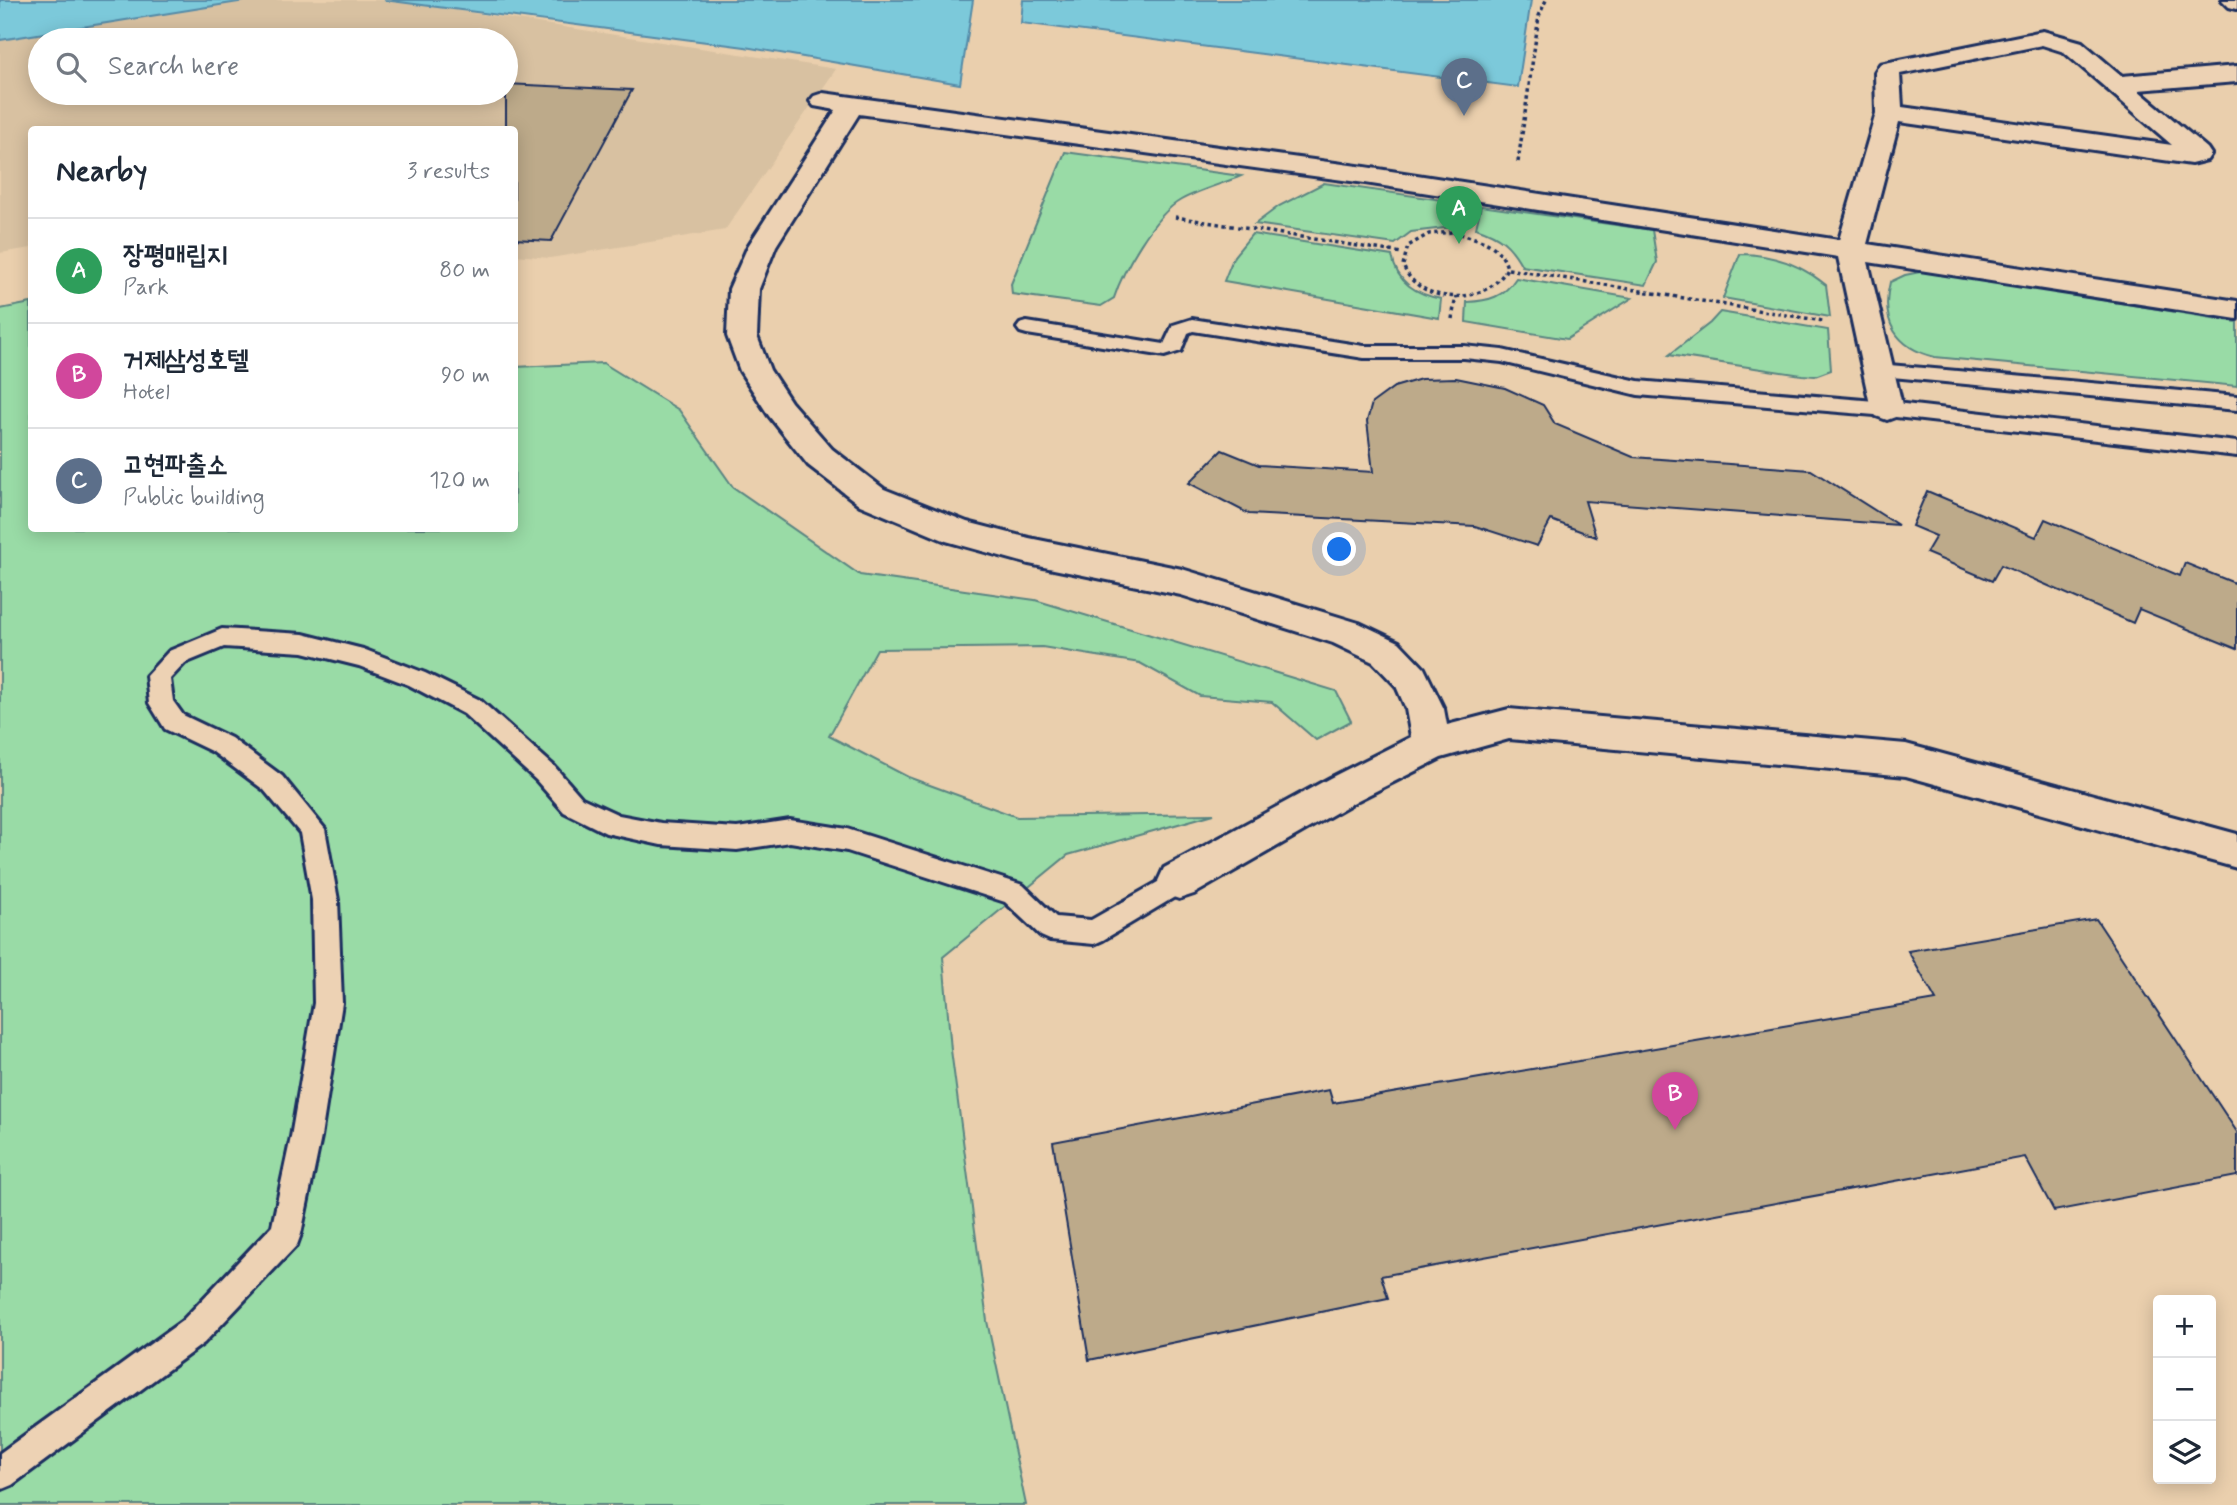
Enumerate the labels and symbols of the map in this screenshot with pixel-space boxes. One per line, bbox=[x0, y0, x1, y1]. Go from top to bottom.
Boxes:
pin: C bbox=[1441, 58, 1487, 116]
pin: A bbox=[1436, 186, 1482, 244]
your location bbox=[1322, 532, 1356, 566]
pin: B bbox=[1652, 1072, 1698, 1130]

